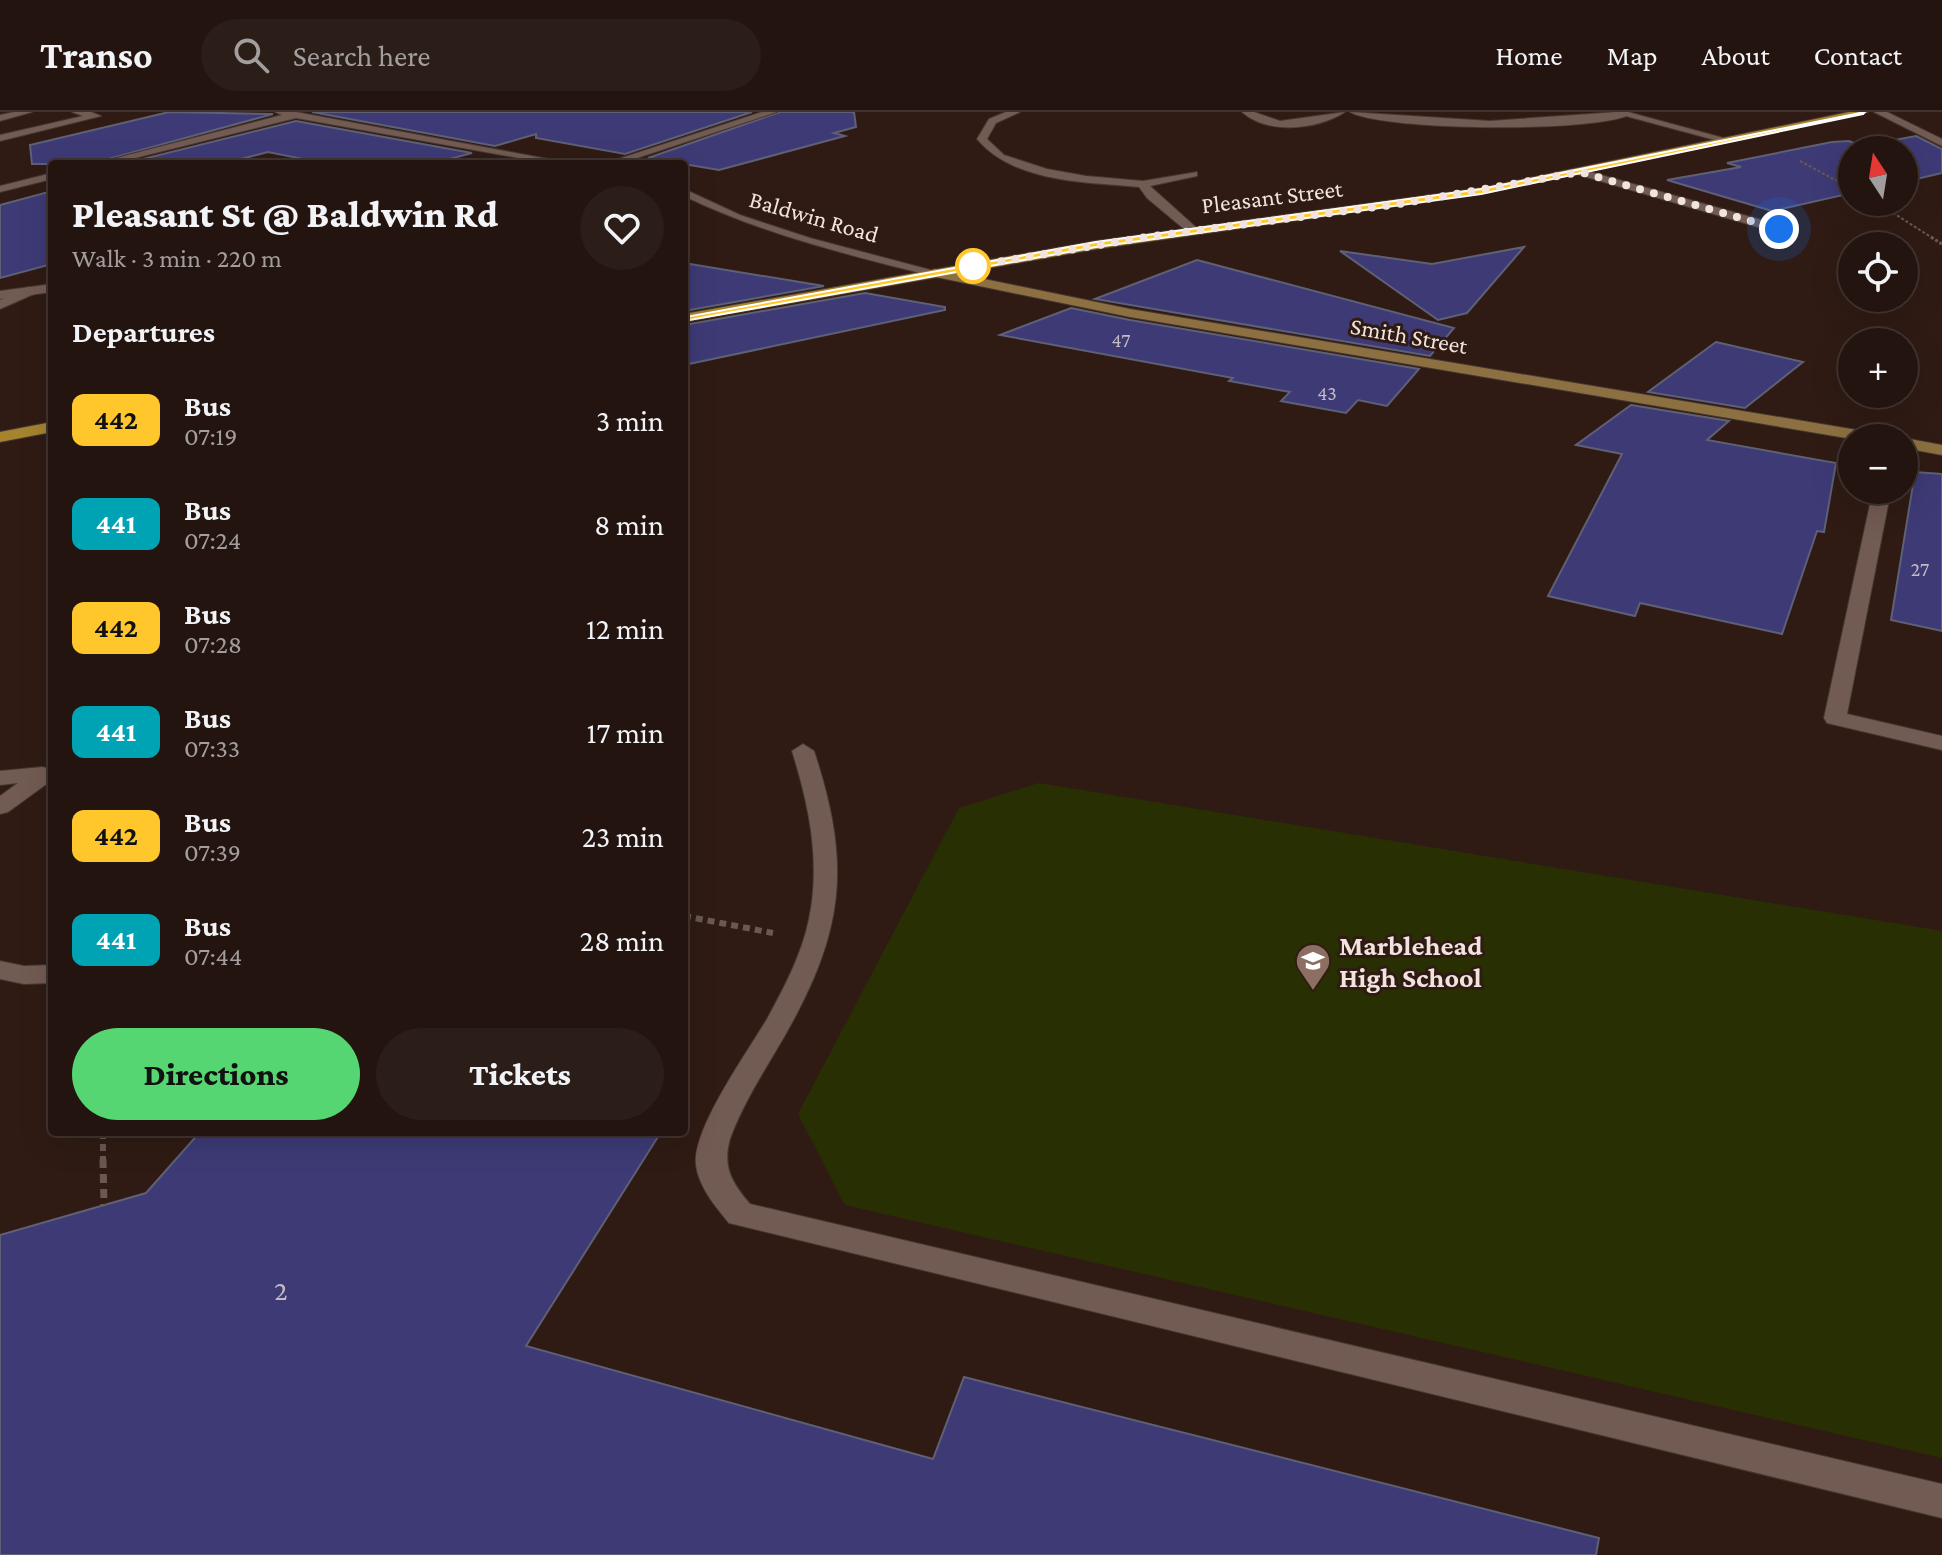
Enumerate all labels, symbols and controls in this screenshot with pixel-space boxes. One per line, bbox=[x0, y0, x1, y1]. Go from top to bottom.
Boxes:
search box bbox=[201, 19, 761, 91]
icon: search bbox=[229, 33, 273, 77]
text: Transo bbox=[40, 34, 153, 76]
text: Search here bbox=[293, 39, 430, 72]
text: Home bbox=[1496, 40, 1563, 71]
text: Map bbox=[1607, 40, 1658, 71]
text: About bbox=[1702, 40, 1770, 71]
text: Contact bbox=[1814, 40, 1902, 71]
north arrow bbox=[1838, 136, 1918, 216]
map controls bbox=[1838, 136, 1918, 504]
street label: Pleasant Street bbox=[1200, 174, 1345, 219]
street label: Baldwin Road bbox=[746, 185, 882, 248]
button: heart bbox=[580, 186, 664, 270]
text: Pleasant St @ Baldwin Rd bbox=[72, 193, 498, 235]
your location bbox=[1759, 209, 1799, 249]
button: locate bbox=[1838, 232, 1918, 312]
text: Walk · 3 min · 220 m bbox=[72, 244, 282, 273]
unlabelled marker bbox=[956, 249, 990, 283]
street label: Smith Street bbox=[1348, 312, 1471, 359]
text: Departures bbox=[72, 315, 215, 348]
button: + bbox=[1838, 328, 1918, 408]
house number: 47 bbox=[1112, 329, 1130, 351]
house number: 43 bbox=[1317, 382, 1337, 404]
text: Bus bbox=[184, 389, 231, 422]
text: 442 bbox=[94, 404, 138, 435]
text: 3 min bbox=[596, 404, 664, 437]
text: 07:19 bbox=[184, 422, 237, 451]
button: − bbox=[1838, 424, 1918, 504]
text: Bus bbox=[184, 493, 231, 526]
text: 441 bbox=[96, 508, 136, 539]
text: 8 min bbox=[594, 508, 664, 541]
text: 07:24 bbox=[184, 526, 241, 555]
house number: 27 bbox=[1911, 558, 1929, 580]
text: Bus bbox=[184, 597, 231, 630]
text: 442 bbox=[94, 612, 138, 643]
text: 12 min bbox=[586, 612, 664, 645]
text: 07:28 bbox=[184, 630, 242, 659]
text: Bus bbox=[184, 701, 231, 734]
text: 441 bbox=[96, 716, 136, 747]
text: 17 min bbox=[587, 716, 664, 749]
text: 07:33 bbox=[184, 734, 240, 763]
text: Bus bbox=[184, 805, 231, 838]
text: 442 bbox=[94, 820, 138, 851]
text: 23 min bbox=[582, 820, 664, 853]
text: 07:39 bbox=[184, 838, 241, 867]
text: Bus bbox=[184, 909, 231, 942]
text: 441 bbox=[96, 924, 136, 955]
text: 28 min bbox=[580, 924, 664, 957]
place label: Marblehead High School bbox=[1339, 930, 1483, 993]
text: 07:44 bbox=[184, 942, 242, 971]
school or university icon: Marblehead High School bbox=[1294, 942, 1332, 992]
button: Directions bbox=[72, 1028, 360, 1120]
button: Tickets bbox=[376, 1028, 664, 1120]
house number: 2 bbox=[274, 1275, 288, 1306]

